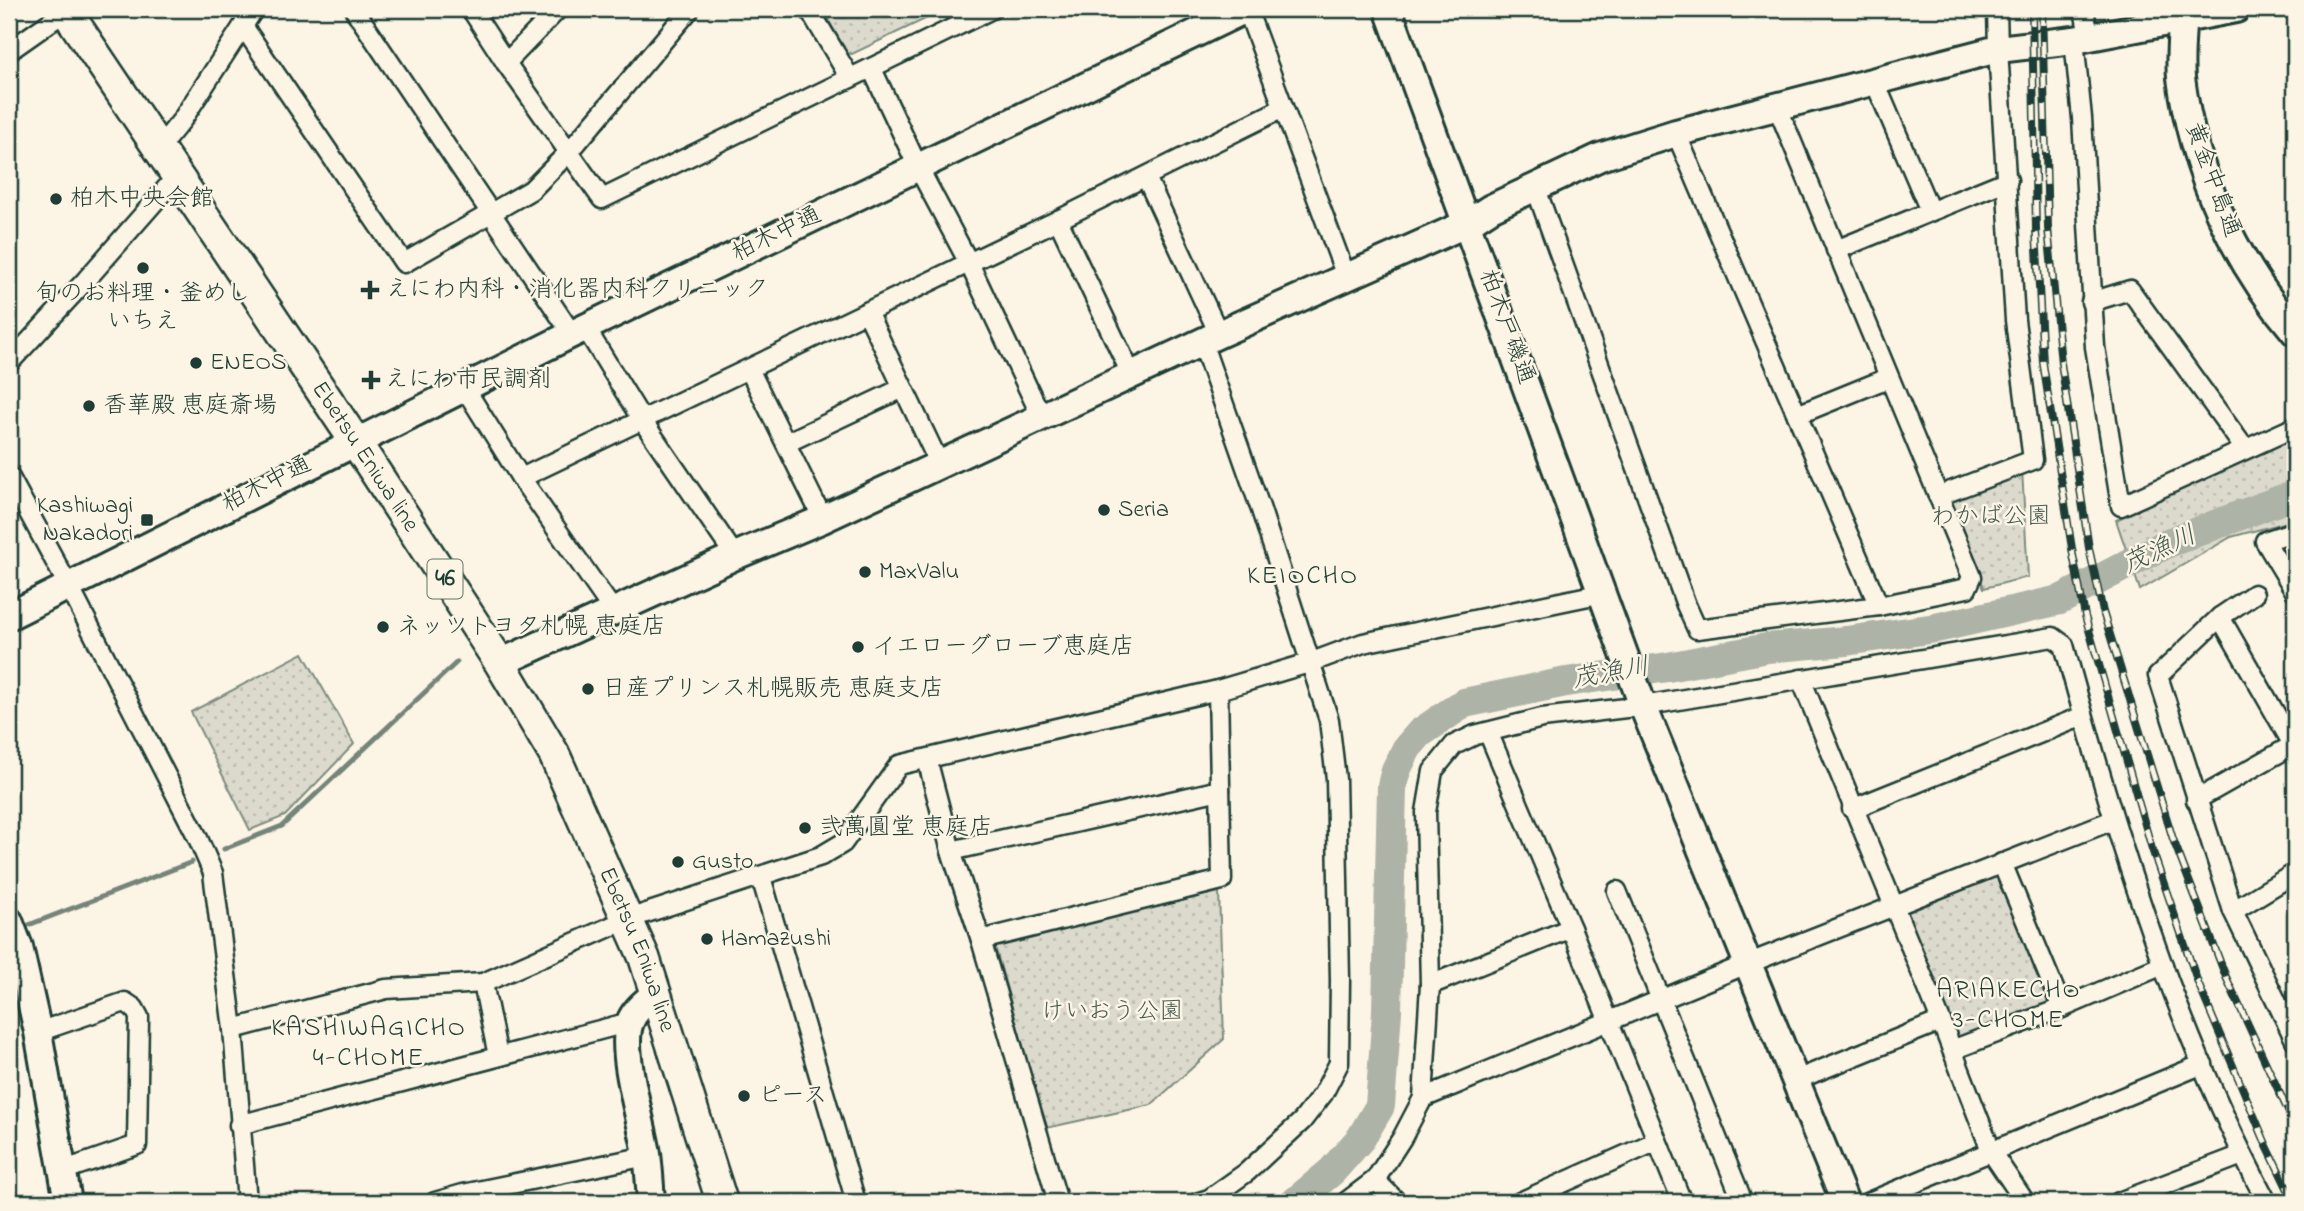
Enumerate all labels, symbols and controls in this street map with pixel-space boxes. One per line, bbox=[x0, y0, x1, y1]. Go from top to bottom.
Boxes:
street label: 黄金中島通 bbox=[2175, 118, 2249, 242]
place label: 柏木中央会館 bbox=[70, 182, 214, 217]
marker: 柏木中央会館 bbox=[48, 191, 64, 207]
street label: 柏木中通 bbox=[726, 198, 828, 272]
marker: 旬のお料理・釜めし いちえ bbox=[135, 260, 151, 276]
street label: 柏木戸磯通 bbox=[1469, 265, 1543, 389]
place label: えにわ内科・消化器内科クリニック bbox=[386, 273, 769, 308]
place label: 旬のお料理・釜めし いちえ bbox=[35, 277, 251, 340]
marker: えにわ内科・消化器内科クリニック bbox=[360, 280, 380, 300]
place label: ENEOS bbox=[210, 346, 286, 381]
marker: ENEOS bbox=[188, 355, 204, 371]
place label: えにわ市民調剤 bbox=[385, 363, 552, 398]
marker: えにわ市民調剤 bbox=[363, 372, 379, 388]
street label: Ebetsu Eniwa line bbox=[302, 374, 428, 539]
place label: 香華殿 恵庭斎場 bbox=[103, 389, 277, 424]
marker: 香華殿 恵庭斎場 bbox=[81, 398, 97, 414]
street label: 柏木中通 bbox=[216, 448, 318, 522]
place label: Kashiwagi Nakadori bbox=[37, 489, 133, 552]
place label: Seria bbox=[1118, 493, 1169, 528]
park label: わかば公園 bbox=[1931, 500, 2051, 535]
marker: Seria bbox=[1096, 502, 1112, 518]
marker: Kashiwagi Nakadori bbox=[139, 512, 155, 528]
water label: 茂漁川 bbox=[2117, 517, 2203, 585]
place label: MaxValu bbox=[879, 555, 959, 590]
district label: KEIOCHO bbox=[1247, 558, 1359, 596]
road number: 46 bbox=[428, 559, 462, 598]
marker: MaxValu bbox=[857, 564, 873, 580]
place label: ネッツトヨタ札幌 恵庭店 bbox=[397, 610, 666, 645]
marker: ネッツトヨタ札幌 恵庭店 bbox=[375, 619, 391, 635]
place label: イエローグローブ恵庭店 bbox=[872, 630, 1135, 665]
marker: イエローグローブ恵庭店 bbox=[850, 639, 866, 655]
water label: 茂漁川 bbox=[1569, 649, 1653, 699]
place label: 日産プリンス札幌販売 恵庭支店 bbox=[602, 672, 944, 707]
marker: 日産プリンス札幌販売 恵庭支店 bbox=[580, 681, 596, 697]
place label: 弐萬圓堂 恵庭店 bbox=[819, 811, 993, 846]
marker: 弐萬圓堂 恵庭店 bbox=[797, 820, 813, 836]
place label: Gusto bbox=[692, 845, 753, 880]
marker: Gusto bbox=[670, 854, 686, 870]
street label: Ebetsu Eniwa line bbox=[589, 862, 684, 1037]
place label: Hamazushi bbox=[721, 922, 831, 957]
marker: Hamazushi bbox=[699, 931, 715, 947]
district label: ARIAKECHO 3-CHOME bbox=[1936, 972, 2082, 1040]
park label: けいおう公園 bbox=[1040, 995, 1184, 1030]
district label: KASHIWAGICHO 4-CHOME bbox=[271, 1010, 467, 1078]
place label: ピース bbox=[758, 1079, 827, 1114]
marker: ピース bbox=[736, 1088, 752, 1104]

